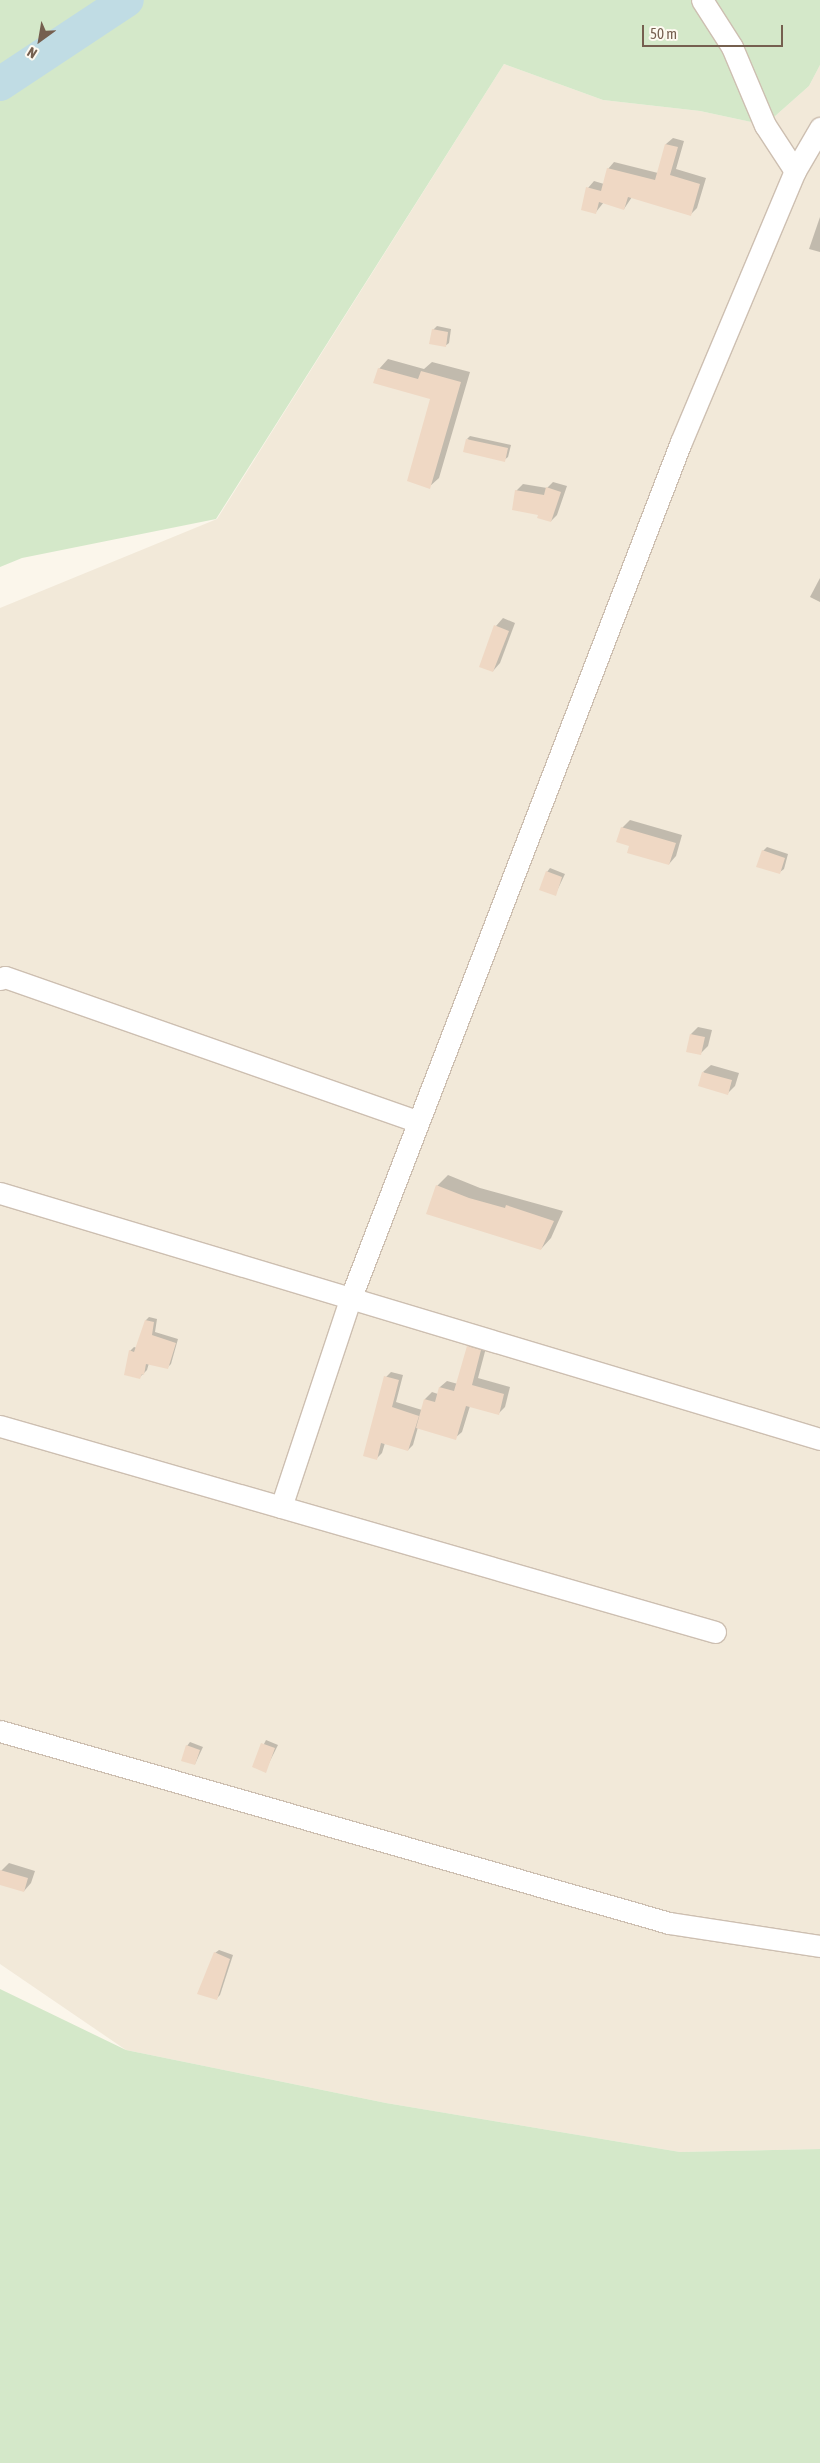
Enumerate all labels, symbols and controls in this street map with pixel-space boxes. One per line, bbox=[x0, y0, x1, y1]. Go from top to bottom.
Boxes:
north arrow bbox=[15, 15, 65, 65]
scale bar bbox=[645, 15, 786, 47]
text: 50 m bbox=[650, 25, 677, 42]
text: N bbox=[24, 44, 40, 62]

